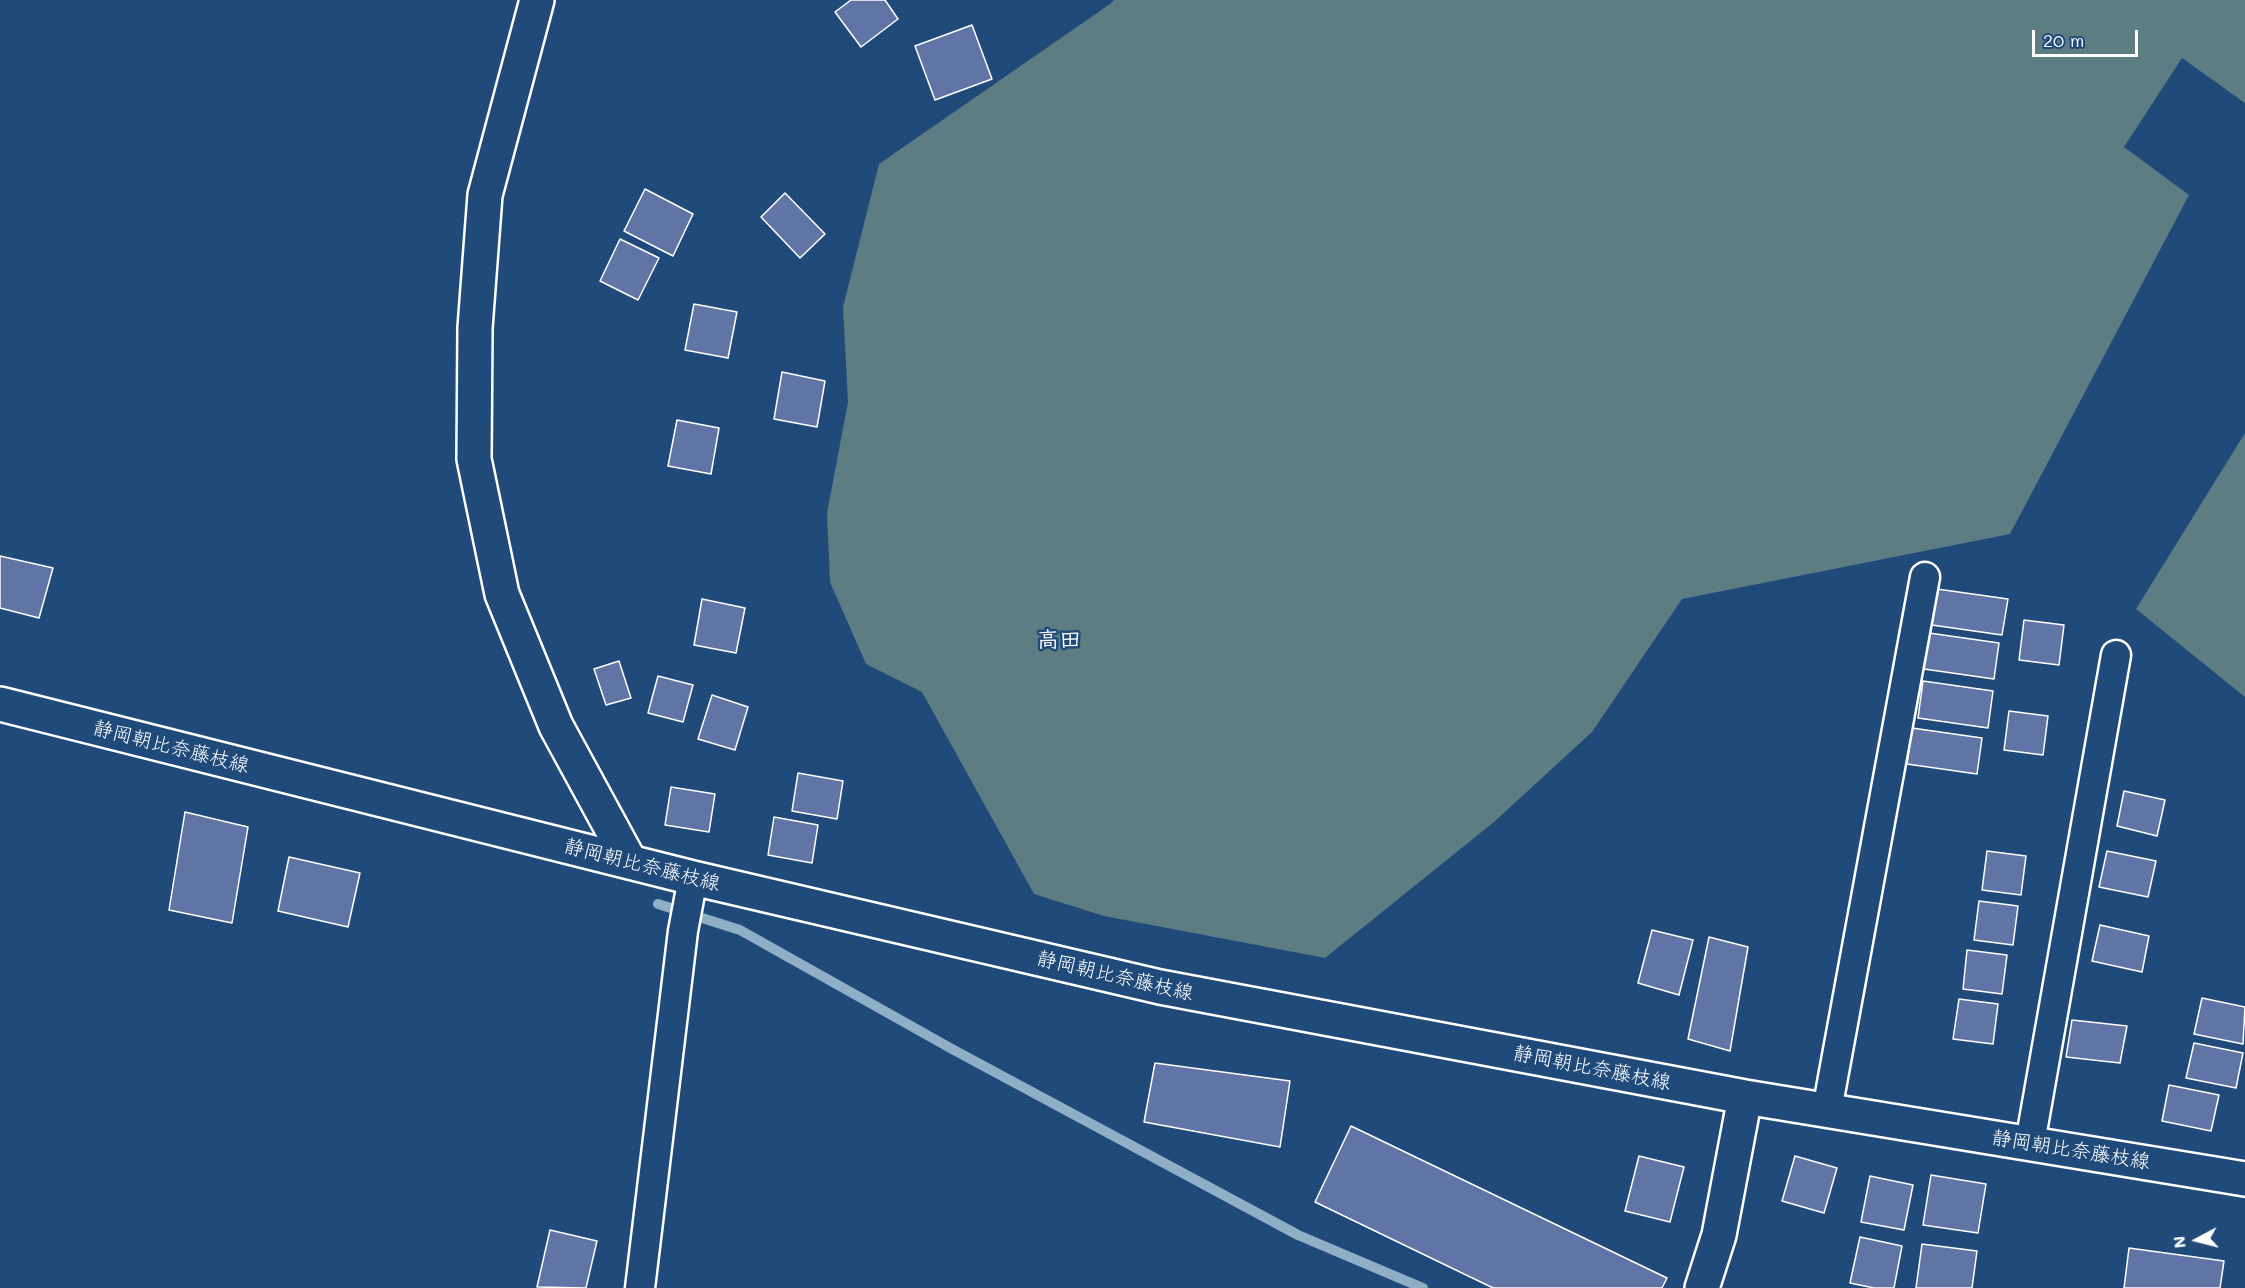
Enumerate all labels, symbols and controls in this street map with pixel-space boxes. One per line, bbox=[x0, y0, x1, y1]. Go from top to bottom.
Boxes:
scale bar bbox=[2035, 18, 2142, 56]
text: 20 m bbox=[2043, 28, 2084, 52]
district label: 高田 bbox=[1037, 627, 1081, 653]
street label: 静岡朝比奈藤枝線 bbox=[90, 716, 252, 778]
street label: 静岡朝比奈藤枝線 bbox=[561, 834, 723, 896]
street label: 静岡朝比奈藤枝線 bbox=[1034, 946, 1196, 1006]
street label: 静岡朝比奈藤枝線 bbox=[1511, 1041, 1673, 1095]
street label: 静岡朝比奈藤枝線 bbox=[1990, 1126, 2152, 1174]
north arrow bbox=[2167, 1210, 2227, 1270]
text: N bbox=[2167, 1235, 2190, 1250]

